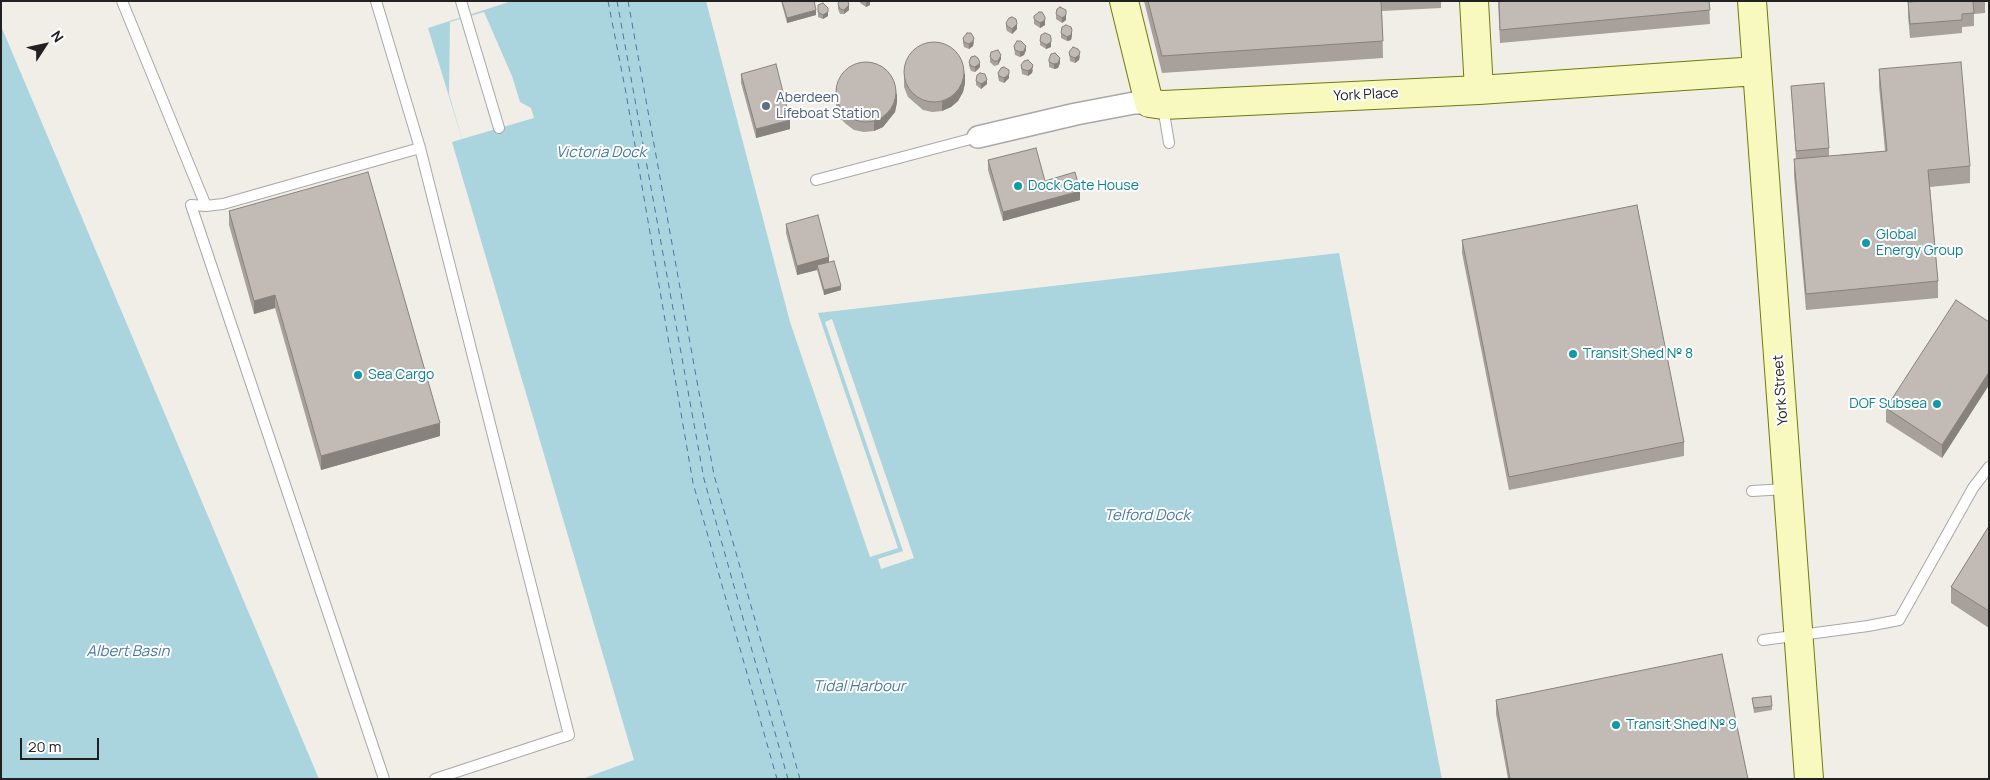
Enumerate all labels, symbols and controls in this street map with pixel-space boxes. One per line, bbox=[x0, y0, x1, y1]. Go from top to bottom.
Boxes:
north arrow bbox=[20, 20, 70, 70]
text: N bbox=[47, 27, 68, 46]
street label: York Place bbox=[1333, 85, 1399, 105]
place label: Aberdeen Lifeboat Station bbox=[776, 90, 880, 122]
marker: Aberdeen Lifeboat Station bbox=[760, 100, 772, 112]
water label: Victoria Dock bbox=[556, 144, 646, 162]
place label: Dock Gate House bbox=[1028, 178, 1139, 194]
marker: Dock Gate House bbox=[1012, 180, 1024, 192]
place label: Global Energy Group bbox=[1876, 227, 1963, 260]
marker: Global Energy Group bbox=[1860, 237, 1872, 249]
place label: Transit Shed № 8 bbox=[1583, 346, 1693, 362]
marker: Transit Shed № 8 bbox=[1567, 348, 1579, 360]
street label: York Street bbox=[1770, 354, 1792, 426]
place label: Sea Cargo bbox=[368, 367, 434, 383]
marker: Sea Cargo bbox=[352, 369, 364, 381]
place label: DOF Subsea bbox=[1849, 396, 1927, 412]
marker: DOF Subsea bbox=[1931, 398, 1943, 410]
water label: Telford Dock bbox=[1104, 507, 1190, 525]
water label: Albert Basin bbox=[87, 643, 169, 661]
water label: Tidal Harbour bbox=[813, 678, 905, 696]
place label: Transit Shed № 9 bbox=[1626, 717, 1737, 733]
marker: Transit Shed № 9 bbox=[1610, 719, 1622, 731]
scale bar bbox=[22, 728, 101, 760]
text: 20 m bbox=[28, 736, 61, 757]

